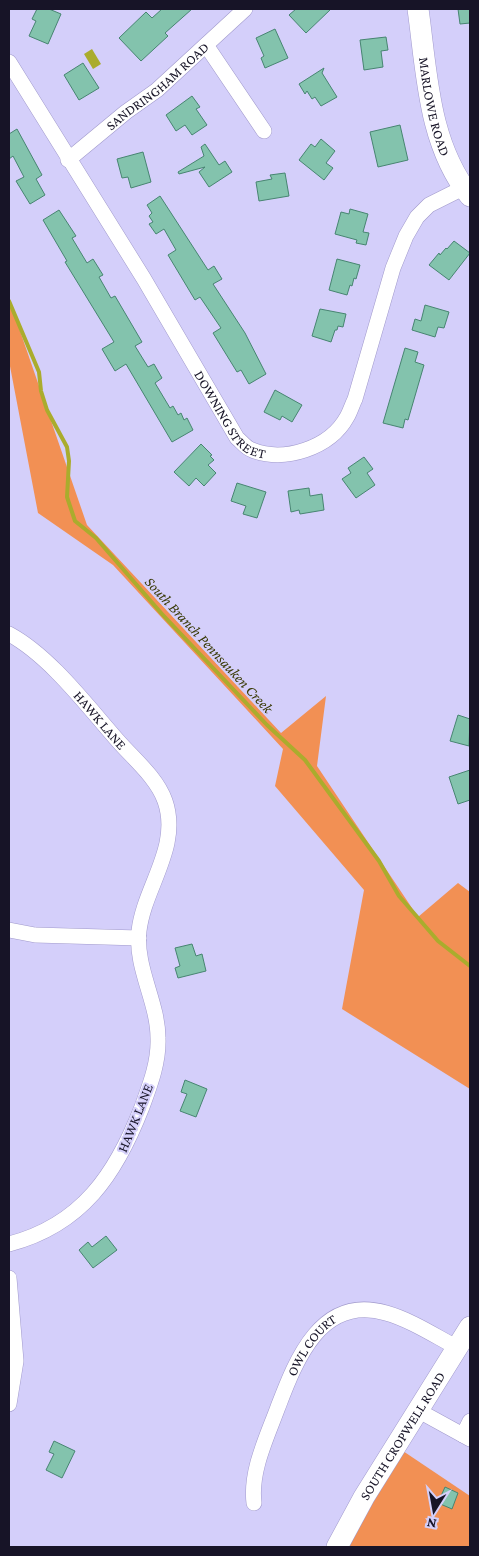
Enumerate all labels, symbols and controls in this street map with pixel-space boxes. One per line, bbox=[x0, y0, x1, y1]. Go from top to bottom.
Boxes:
street label: SANDRINGHAM ROAD bbox=[103, 39, 212, 133]
street label: MARLOWE ROAD bbox=[416, 56, 454, 158]
street label: DOWNING STREET bbox=[191, 368, 268, 462]
water label: South Branch Pennsauken Creek bbox=[142, 574, 277, 717]
street label: HAWK LANE bbox=[71, 688, 130, 753]
street label: HAWK LANE bbox=[114, 1081, 156, 1154]
street label: OWL COURT bbox=[284, 1311, 339, 1379]
street label: SOUTH CROPWELL ROAD bbox=[356, 1369, 448, 1503]
north arrow bbox=[409, 1486, 459, 1536]
text: N bbox=[425, 1515, 438, 1533]

